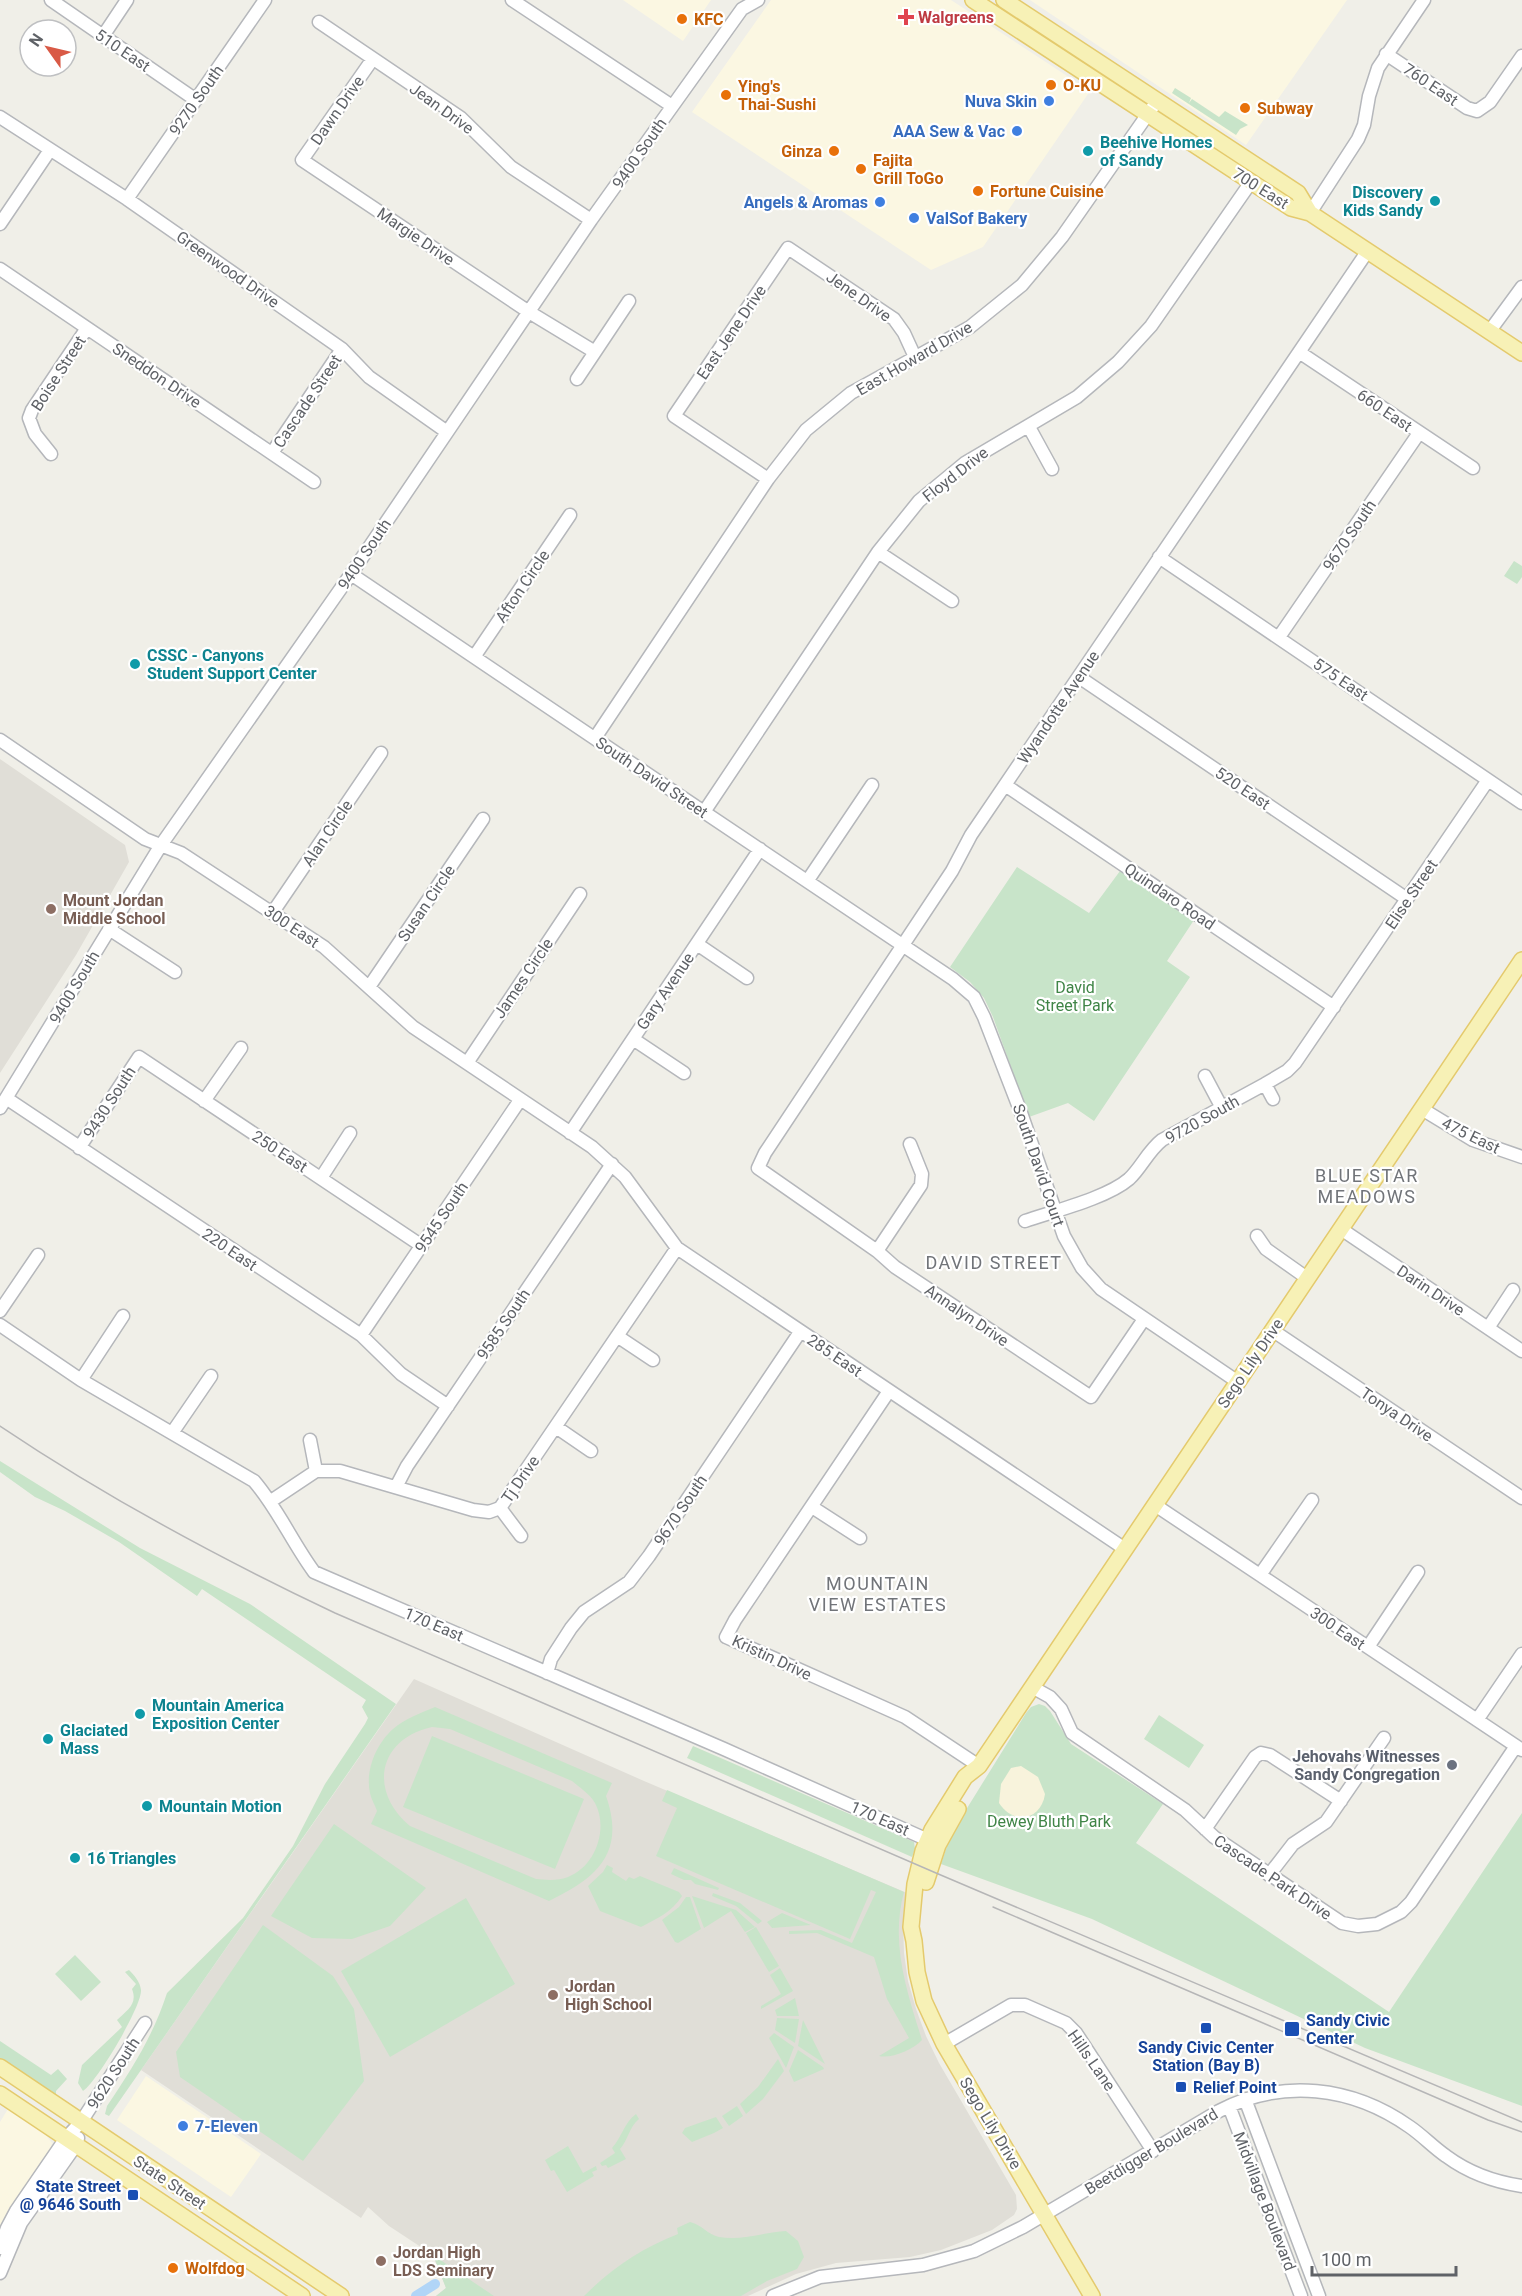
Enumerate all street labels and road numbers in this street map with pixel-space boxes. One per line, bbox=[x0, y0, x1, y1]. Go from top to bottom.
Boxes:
street label: 510 East bbox=[92, 25, 154, 76]
street label: 760 East bbox=[1400, 59, 1462, 110]
street label: 9270 South bbox=[165, 61, 228, 139]
street label: Dawn Drive bbox=[307, 72, 368, 148]
street label: Jean Drive bbox=[406, 79, 478, 138]
street label: 9400 South bbox=[608, 114, 671, 192]
street label: 700 East bbox=[1229, 164, 1292, 213]
street label: Margie Drive bbox=[373, 204, 458, 269]
street label: Greenwood Drive bbox=[173, 227, 283, 312]
street label: Jene Drive bbox=[823, 267, 895, 326]
street label: East Jene Drive bbox=[693, 281, 770, 383]
street label: East Howard Drive bbox=[853, 318, 976, 399]
street label: Boise Street bbox=[27, 332, 90, 414]
street label: Sneddon Drive bbox=[109, 339, 205, 412]
street label: Cascade Street bbox=[269, 351, 346, 451]
street label: 660 East bbox=[1354, 385, 1416, 436]
street label: Floyd Drive bbox=[919, 443, 992, 506]
street label: 9670 South bbox=[1319, 496, 1380, 574]
street label: 9400 South bbox=[334, 515, 395, 593]
street label: Afton Circle bbox=[491, 546, 554, 626]
street label: Wyandotte Avenue bbox=[1013, 647, 1103, 768]
street label: 575 East bbox=[1310, 654, 1372, 705]
street label: South David Street bbox=[592, 733, 711, 822]
street label: 520 East bbox=[1212, 763, 1274, 814]
street label: Alan Circle bbox=[298, 796, 357, 870]
street label: Elise Street bbox=[1381, 856, 1442, 933]
street label: Quindaro Road bbox=[1121, 859, 1219, 934]
street label: Susan Circle bbox=[394, 861, 459, 945]
street label: 300 East bbox=[261, 901, 323, 952]
street label: James Circle bbox=[490, 935, 557, 1022]
street label: 9400 South bbox=[45, 947, 104, 1027]
street label: Gary Avenue bbox=[633, 949, 698, 1033]
street label: 9430 South bbox=[79, 1063, 140, 1142]
street label: 9720 South bbox=[1162, 1091, 1242, 1147]
street label: South David Court bbox=[1009, 1101, 1068, 1229]
street label: 475 East bbox=[1439, 1113, 1503, 1158]
street label: 250 East bbox=[248, 1127, 311, 1176]
street label: 9545 South bbox=[411, 1178, 472, 1256]
street label: 220 East bbox=[199, 1224, 261, 1275]
street label: Darin Drive bbox=[1393, 1261, 1468, 1320]
street label: Annalyn Drive bbox=[921, 1280, 1012, 1350]
street label: 9585 South bbox=[473, 1285, 534, 1363]
street label: Sego Lily Drive bbox=[1213, 1315, 1287, 1412]
street label: 285 East bbox=[804, 1330, 866, 1381]
street label: Tonya Drive bbox=[1357, 1383, 1436, 1445]
street label: Tj Drive bbox=[497, 1452, 543, 1507]
street label: 9670 South bbox=[650, 1471, 711, 1549]
street label: 300 East bbox=[1307, 1603, 1369, 1654]
street label: 170 East bbox=[401, 1604, 466, 1645]
street label: Kristin Drive bbox=[729, 1631, 815, 1684]
street label: 170 East bbox=[848, 1797, 912, 1840]
street label: Cascade Park Drive bbox=[1210, 1831, 1335, 1924]
street label: Hills Lane bbox=[1064, 2026, 1119, 2094]
street label: 9620 South bbox=[83, 2034, 144, 2113]
street label: Sego Lily Drive bbox=[956, 2074, 1025, 2173]
street label: Beetdigger Boulevard bbox=[1081, 2104, 1221, 2199]
street label: Midvillage Boulevard bbox=[1229, 2129, 1300, 2273]
street label: State Street bbox=[130, 2151, 210, 2214]

